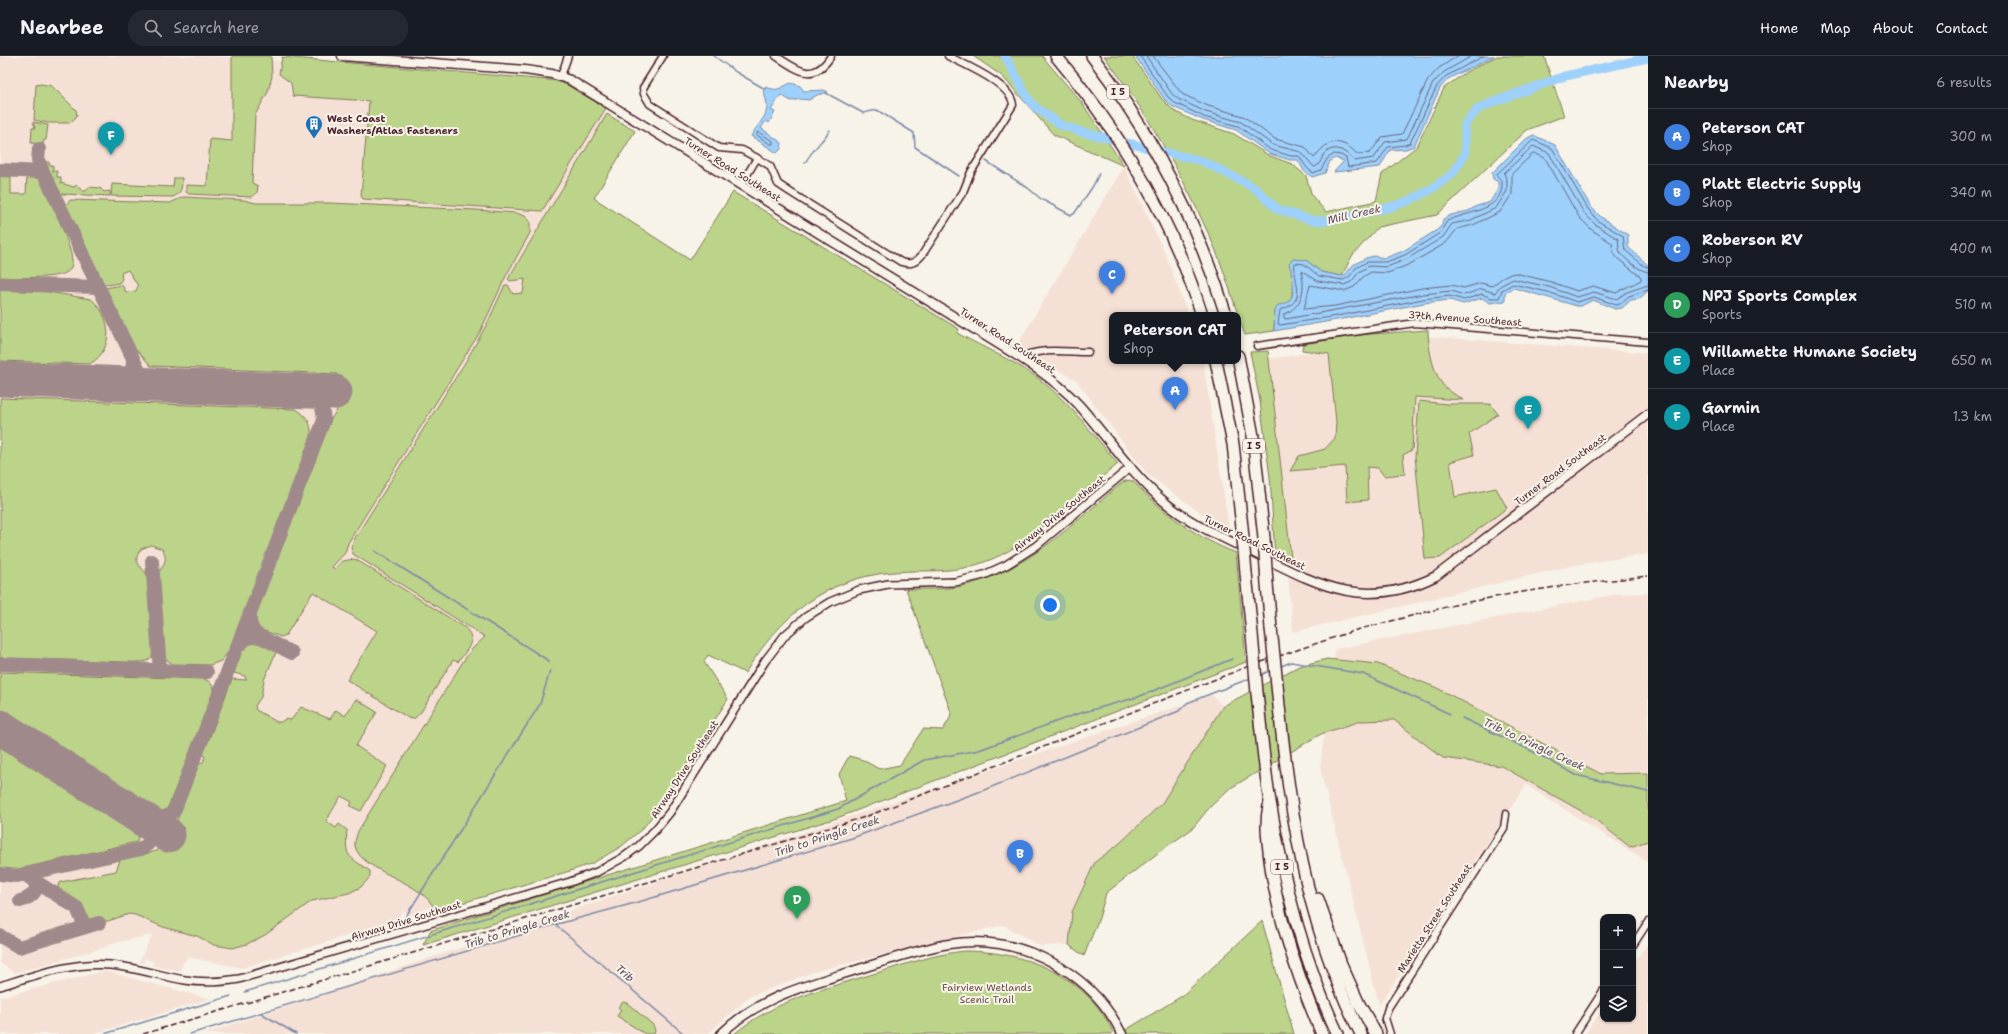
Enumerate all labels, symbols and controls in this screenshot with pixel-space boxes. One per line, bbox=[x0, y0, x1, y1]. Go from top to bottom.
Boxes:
search box bbox=[128, 10, 408, 46]
text: Nearbee bbox=[20, 15, 104, 40]
icon: search bbox=[142, 17, 164, 39]
text: Search here bbox=[174, 18, 259, 38]
text: Home bbox=[1760, 19, 1799, 37]
text: Map bbox=[1821, 19, 1851, 37]
text: About bbox=[1873, 19, 1914, 37]
text: Contact bbox=[1936, 19, 1988, 37]
text: Nearby bbox=[1664, 71, 1729, 93]
text: 6 results bbox=[1936, 74, 1992, 91]
road number: I 5 bbox=[1107, 85, 1129, 99]
place label: West Coast Washers/Atlas Fasteners bbox=[327, 112, 458, 137]
building icon: West Coast Washers/Atlas Fasteners bbox=[304, 114, 324, 139]
text: Peterson CAT bbox=[1702, 118, 1805, 138]
pin: F bbox=[98, 122, 124, 155]
text: A bbox=[1672, 128, 1682, 145]
text: 300 m bbox=[1949, 128, 1992, 145]
street label: Turner Road Southeast bbox=[682, 134, 784, 205]
text: Shop bbox=[1702, 138, 1732, 155]
text: Platt Electric Supply bbox=[1702, 174, 1861, 194]
text: B bbox=[1673, 184, 1681, 201]
text: 340 m bbox=[1950, 184, 1992, 201]
text: Shop bbox=[1702, 194, 1732, 211]
water label: Mill Creek bbox=[1326, 201, 1383, 228]
text: Roberson RV bbox=[1702, 230, 1803, 250]
text: C bbox=[1673, 240, 1681, 257]
text: 400 m bbox=[1949, 240, 1992, 257]
text: Shop bbox=[1702, 250, 1732, 267]
pin: C bbox=[1099, 261, 1125, 294]
text: NPJ Sports Complex bbox=[1702, 286, 1857, 306]
text: D bbox=[1672, 296, 1682, 313]
text: 510 m bbox=[1955, 296, 1992, 313]
street label: Turner Road Southeast bbox=[957, 305, 1058, 376]
text: Sports bbox=[1702, 306, 1742, 323]
street label: 37th Avenue Southeast bbox=[1408, 308, 1522, 329]
popup bbox=[1109, 312, 1241, 364]
text: Peterson CAT bbox=[1124, 320, 1226, 340]
text: Shop bbox=[1124, 340, 1154, 357]
text: Willamette Humane Society bbox=[1702, 342, 1917, 362]
text: E bbox=[1673, 352, 1681, 369]
text: 650 m bbox=[1951, 352, 1992, 369]
text: Place bbox=[1702, 362, 1735, 379]
pin: A bbox=[1162, 377, 1188, 410]
pin: E bbox=[1515, 396, 1541, 429]
text: Garmin bbox=[1702, 398, 1760, 418]
text: F bbox=[1673, 408, 1681, 425]
text: 1.3 km bbox=[1953, 408, 1992, 425]
text: Place bbox=[1702, 418, 1735, 435]
street label: Turner Road Southeast bbox=[1512, 431, 1609, 508]
road number: I 5 bbox=[1243, 439, 1265, 453]
street label: Airway Drive Southeast bbox=[1011, 472, 1108, 555]
street label: Turner Road Southeast bbox=[1202, 512, 1308, 573]
your location bbox=[1040, 595, 1060, 615]
water label: Trib to Pringle Creek bbox=[1481, 714, 1587, 775]
street label: Airway Drive Southeast bbox=[648, 718, 721, 821]
water label: Trib to Pringle Creek bbox=[773, 812, 882, 861]
pin: B bbox=[1007, 840, 1033, 873]
road number: I 5 bbox=[1271, 860, 1293, 874]
street label: Marietta Street Southeast bbox=[1394, 861, 1475, 975]
pin: D bbox=[784, 886, 810, 919]
street label: Airway Drive Southeast bbox=[349, 898, 463, 943]
water label: Trib to Pringle Creek bbox=[463, 906, 572, 953]
map controls bbox=[1600, 914, 1636, 1022]
button: + bbox=[1600, 914, 1636, 950]
button: − bbox=[1600, 950, 1636, 986]
water label: Trib bbox=[612, 961, 637, 986]
park label: Fairview Wetlands Scenic Trail bbox=[942, 981, 1032, 1006]
button: layers bbox=[1600, 986, 1636, 1022]

